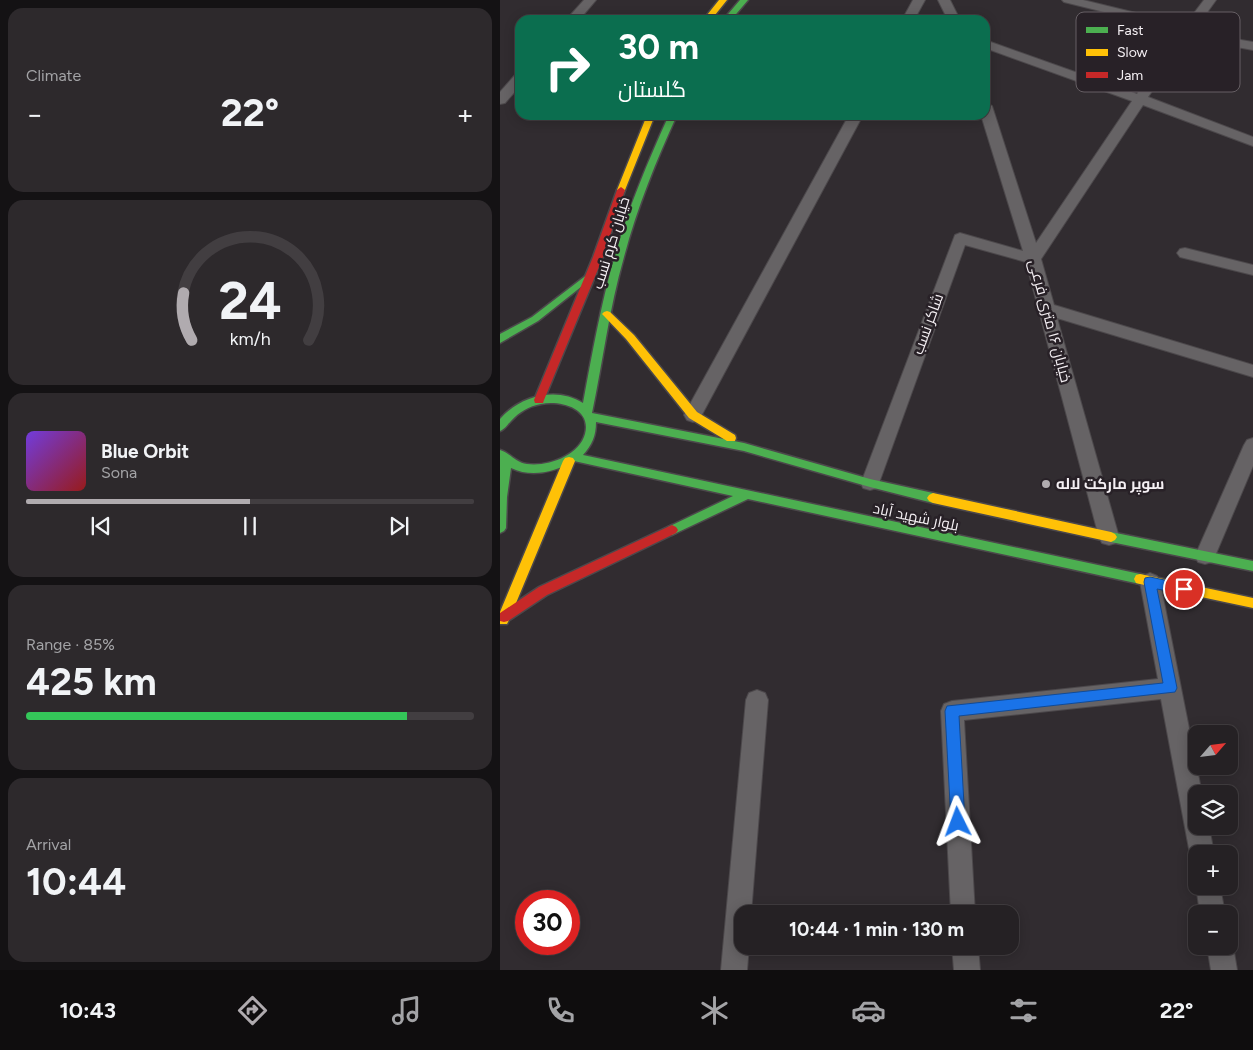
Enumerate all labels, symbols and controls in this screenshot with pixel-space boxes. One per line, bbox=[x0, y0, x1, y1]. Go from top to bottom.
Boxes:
legend bbox=[1076, 12, 1240, 92]
text: Fast bbox=[1117, 22, 1143, 39]
text: 30 m bbox=[618, 26, 699, 68]
icon: right bbox=[535, 35, 600, 100]
text: Slow bbox=[1117, 44, 1148, 61]
text: Climate bbox=[26, 66, 81, 85]
text: Jam bbox=[1117, 67, 1143, 84]
text: گلستان bbox=[618, 76, 686, 103]
text: 22° bbox=[221, 90, 279, 136]
text: − bbox=[26, 97, 43, 131]
text: + bbox=[457, 97, 474, 131]
street label: خیابان کرم نسب bbox=[588, 195, 635, 292]
street label: خیابان ۱۶ متری فرعی bbox=[1024, 258, 1075, 385]
text: 24 bbox=[218, 270, 282, 332]
street label: شاکر نسب bbox=[909, 291, 947, 357]
text: km/h bbox=[230, 328, 270, 349]
text: Blue Orbit bbox=[101, 440, 189, 463]
text: Sona bbox=[101, 463, 137, 482]
place label: سوپر مارکت لاله bbox=[1056, 475, 1164, 495]
marker: سوپر مارکت لاله bbox=[1040, 478, 1052, 490]
street label: بلوار شهید آباد bbox=[871, 499, 960, 536]
icon: previous bbox=[87, 512, 115, 540]
icon: pause bbox=[236, 512, 264, 540]
icon: next bbox=[385, 512, 413, 540]
pin bbox=[1163, 568, 1205, 610]
icon: arrive bbox=[1170, 575, 1198, 603]
text: Range · 85% bbox=[26, 635, 115, 654]
text: 425 km bbox=[26, 659, 157, 705]
north arrow bbox=[1188, 725, 1238, 775]
map controls bbox=[1188, 725, 1238, 955]
button: layers bbox=[1188, 785, 1238, 835]
position arrow bbox=[931, 795, 983, 847]
text: Arrival bbox=[26, 835, 71, 854]
button: + bbox=[1188, 845, 1238, 895]
text: 10:44 bbox=[26, 859, 126, 905]
speed limit sign: 30 bbox=[515, 890, 580, 955]
button: − bbox=[1188, 905, 1238, 955]
text: 10:44 · 1 min · 130 m bbox=[789, 918, 964, 941]
icon: directions bbox=[235, 993, 270, 1028]
icon: music bbox=[389, 993, 424, 1028]
icon: phone bbox=[543, 993, 578, 1028]
icon: climate bbox=[697, 993, 732, 1028]
icon: car bbox=[851, 993, 886, 1028]
icon: filters bbox=[1006, 993, 1041, 1028]
text: 10:43 bbox=[60, 997, 116, 1024]
text: 22° bbox=[1160, 997, 1193, 1024]

